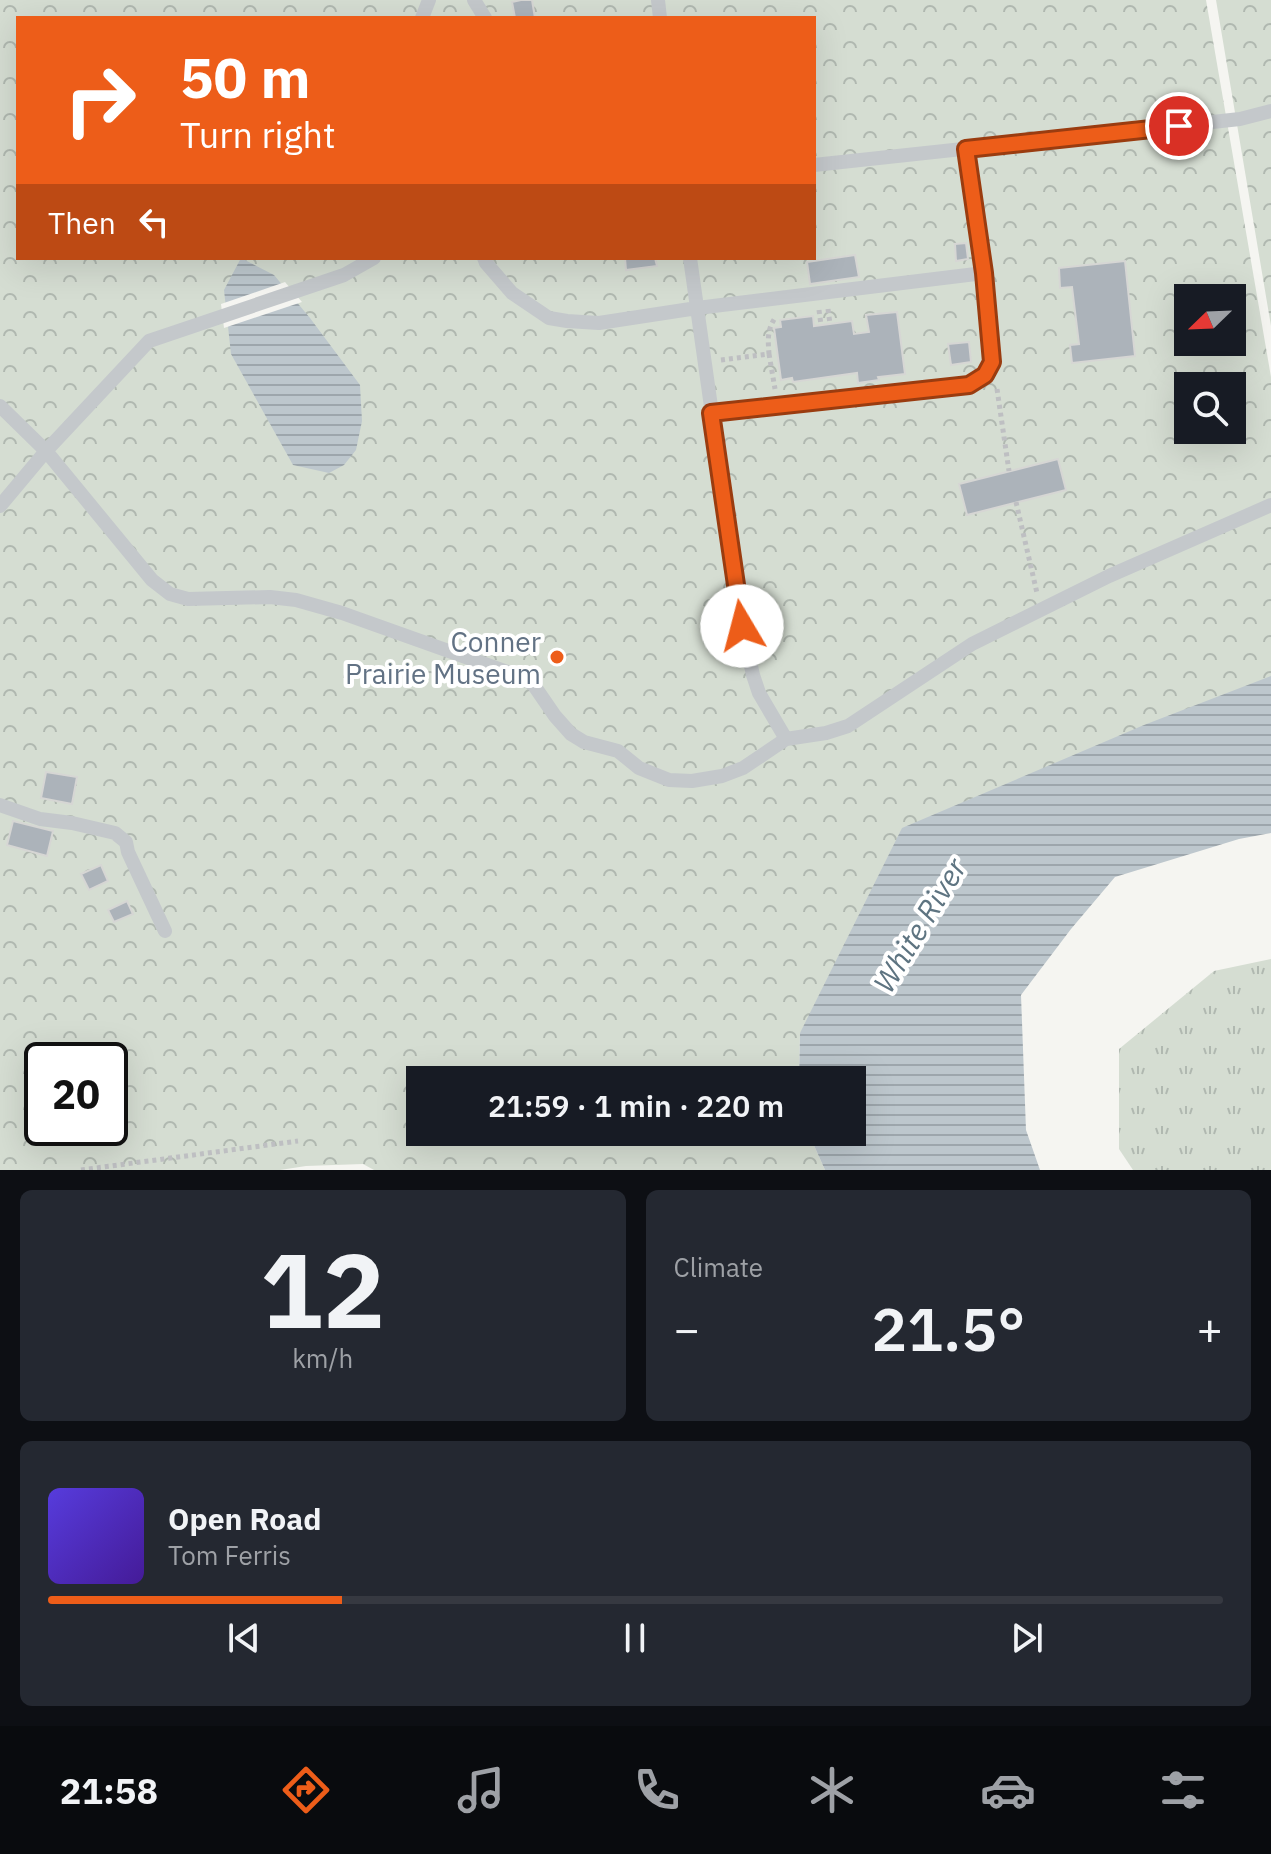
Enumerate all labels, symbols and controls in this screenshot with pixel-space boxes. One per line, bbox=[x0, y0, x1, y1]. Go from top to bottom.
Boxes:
text: 50 m bbox=[180, 41, 310, 113]
icon: right bbox=[48, 48, 152, 152]
pin bbox=[1145, 92, 1213, 160]
icon: arrive bbox=[1157, 104, 1201, 148]
text: Turn right bbox=[180, 111, 336, 158]
icon: left bbox=[132, 200, 176, 244]
text: Then bbox=[48, 203, 116, 242]
north arrow bbox=[1174, 284, 1246, 356]
map controls bbox=[1174, 284, 1246, 444]
button: search bbox=[1174, 372, 1246, 444]
position arrow bbox=[700, 584, 784, 668]
place label: Conner Prairie Museum bbox=[345, 623, 541, 692]
marker: Conner Prairie Museum bbox=[548, 648, 566, 666]
water label: White River bbox=[864, 850, 975, 999]
speed limit sign: 20 bbox=[24, 1042, 128, 1146]
text: 21:59 · 1 min · 220 m bbox=[488, 1086, 784, 1125]
text: 12 bbox=[260, 1221, 385, 1357]
text: Climate bbox=[674, 1250, 763, 1284]
text: 21.5° bbox=[871, 1289, 1025, 1368]
text: − bbox=[674, 1300, 700, 1357]
text: + bbox=[1197, 1300, 1223, 1357]
text: km/h bbox=[292, 1341, 353, 1375]
text: Open Road bbox=[168, 1499, 321, 1538]
text: Tom Ferris bbox=[168, 1538, 291, 1572]
icon: previous bbox=[222, 1616, 266, 1660]
icon: pause bbox=[613, 1616, 657, 1660]
icon: next bbox=[1005, 1616, 1049, 1660]
icon: directions bbox=[278, 1762, 334, 1818]
icon: music bbox=[453, 1762, 509, 1818]
icon: phone bbox=[629, 1762, 685, 1818]
icon: climate bbox=[804, 1762, 860, 1818]
icon: car bbox=[980, 1762, 1036, 1818]
icon: filters bbox=[1155, 1762, 1211, 1818]
text: 21:58 bbox=[60, 1767, 158, 1814]

